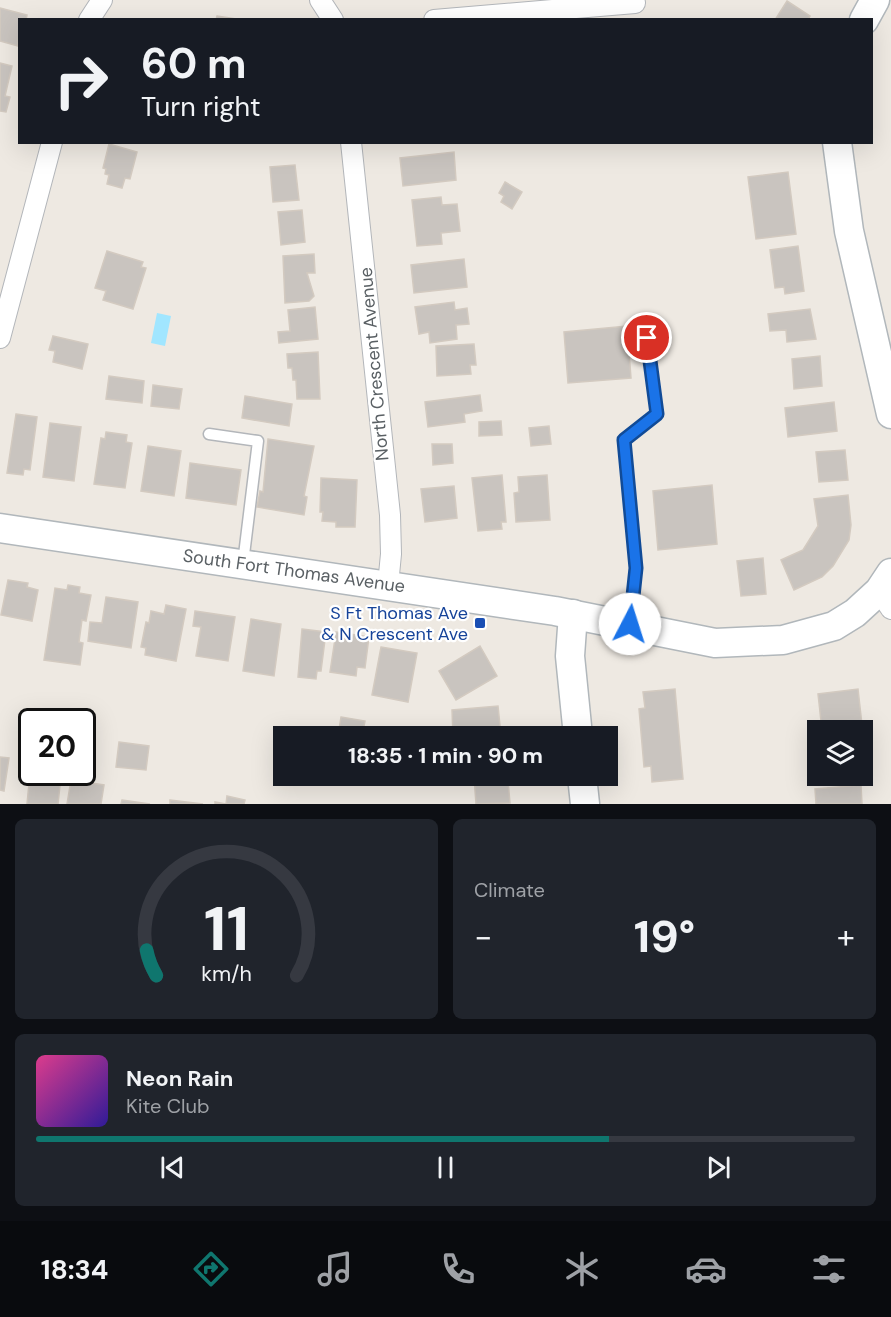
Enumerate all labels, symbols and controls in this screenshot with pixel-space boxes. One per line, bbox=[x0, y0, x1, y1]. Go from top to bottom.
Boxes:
text: 60 m bbox=[141, 36, 247, 91]
icon: right bbox=[42, 42, 120, 120]
text: Turn right bbox=[141, 89, 261, 124]
street label: North Crescent Avenue bbox=[354, 266, 394, 462]
pin bbox=[621, 312, 672, 363]
icon: arrive bbox=[630, 321, 663, 354]
street label: South Fort Thomas Avenue bbox=[181, 544, 407, 598]
position arrow bbox=[598, 592, 662, 656]
place label: S Ft Thomas Ave & N Crescent Ave bbox=[321, 601, 468, 646]
marker: S Ft Thomas Ave & N Crescent Ave bbox=[473, 616, 487, 630]
speed limit sign: 20 bbox=[18, 708, 96, 786]
map controls bbox=[807, 720, 873, 786]
button: layers bbox=[807, 720, 873, 786]
text: 18:35 · 1 min · 90 m bbox=[348, 741, 543, 770]
text: Climate bbox=[474, 877, 545, 903]
text: 11 bbox=[204, 888, 249, 969]
text: 19° bbox=[634, 907, 695, 966]
text: − bbox=[474, 915, 492, 958]
text: + bbox=[837, 915, 855, 958]
text: km/h bbox=[201, 960, 252, 988]
text: Neon Rain bbox=[126, 1064, 233, 1093]
text: Kite Club bbox=[126, 1093, 210, 1119]
icon: previous bbox=[156, 1151, 189, 1184]
icon: pause bbox=[429, 1151, 462, 1184]
icon: next bbox=[702, 1151, 735, 1184]
icon: directions bbox=[190, 1248, 232, 1290]
icon: music bbox=[314, 1248, 356, 1290]
icon: phone bbox=[437, 1248, 479, 1290]
icon: climate bbox=[561, 1248, 603, 1290]
icon: car bbox=[685, 1248, 727, 1290]
icon: filters bbox=[808, 1248, 850, 1290]
text: 18:34 bbox=[41, 1252, 108, 1287]

